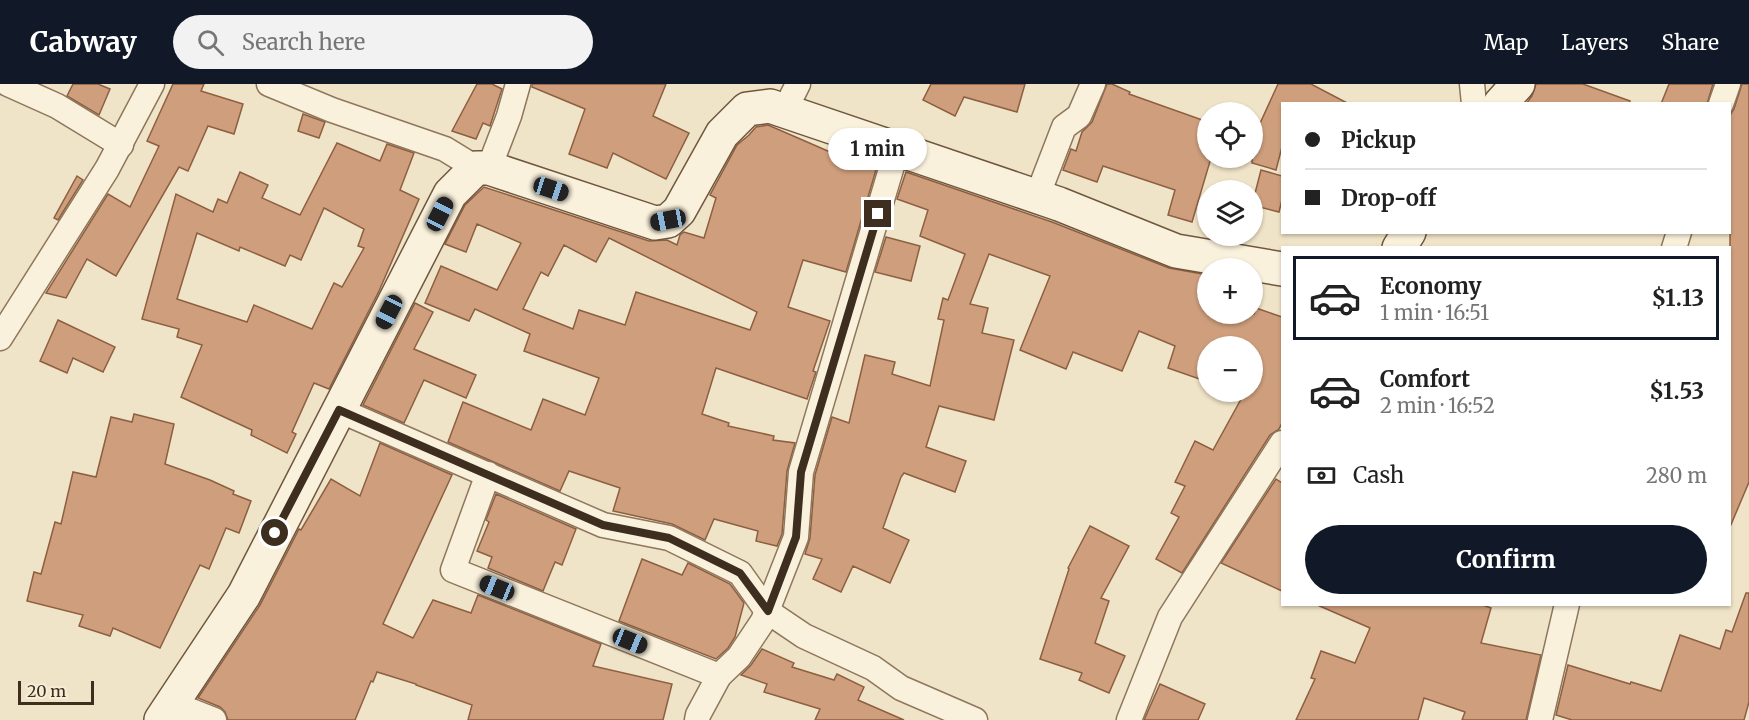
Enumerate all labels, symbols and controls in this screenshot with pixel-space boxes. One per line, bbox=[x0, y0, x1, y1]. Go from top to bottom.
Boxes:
search box bbox=[173, 15, 593, 69]
text: Cabway bbox=[30, 24, 137, 60]
icon: search bbox=[194, 26, 227, 59]
text: Search here bbox=[242, 28, 365, 56]
text: Map bbox=[1484, 29, 1529, 56]
text: Layers bbox=[1562, 29, 1629, 56]
text: Share bbox=[1662, 29, 1719, 56]
map controls bbox=[1197, 102, 1263, 402]
button: locate bbox=[1197, 102, 1263, 168]
text: Pickup bbox=[1341, 126, 1416, 154]
callout: 1 min bbox=[828, 127, 928, 169]
text: 1 min bbox=[850, 136, 905, 161]
car bbox=[531, 175, 571, 203]
button: layers bbox=[1197, 180, 1263, 246]
text: Drop-off bbox=[1341, 184, 1436, 212]
car bbox=[424, 194, 456, 234]
route end bbox=[864, 200, 891, 227]
car bbox=[649, 208, 687, 232]
button: + bbox=[1197, 258, 1263, 324]
icon: car bbox=[1308, 271, 1362, 325]
text: Economy bbox=[1380, 272, 1481, 300]
text: $1.13 bbox=[1651, 284, 1704, 312]
car bbox=[373, 292, 405, 332]
text: 1 min · 16:51 bbox=[1380, 300, 1489, 325]
button: − bbox=[1197, 336, 1263, 402]
icon: car bbox=[1308, 364, 1362, 418]
text: Comfort bbox=[1380, 365, 1470, 393]
text: $1.53 bbox=[1649, 377, 1704, 405]
text: 2 min · 16:52 bbox=[1380, 393, 1495, 418]
icon: cash bbox=[1305, 459, 1338, 492]
text: Cash bbox=[1353, 461, 1404, 489]
text: 280 m bbox=[1646, 463, 1707, 488]
route start bbox=[261, 519, 288, 546]
button: Confirm bbox=[1305, 525, 1707, 594]
car bbox=[477, 573, 517, 603]
car bbox=[610, 626, 650, 656]
scale bar bbox=[18, 678, 94, 706]
text: 20 m bbox=[27, 681, 66, 701]

